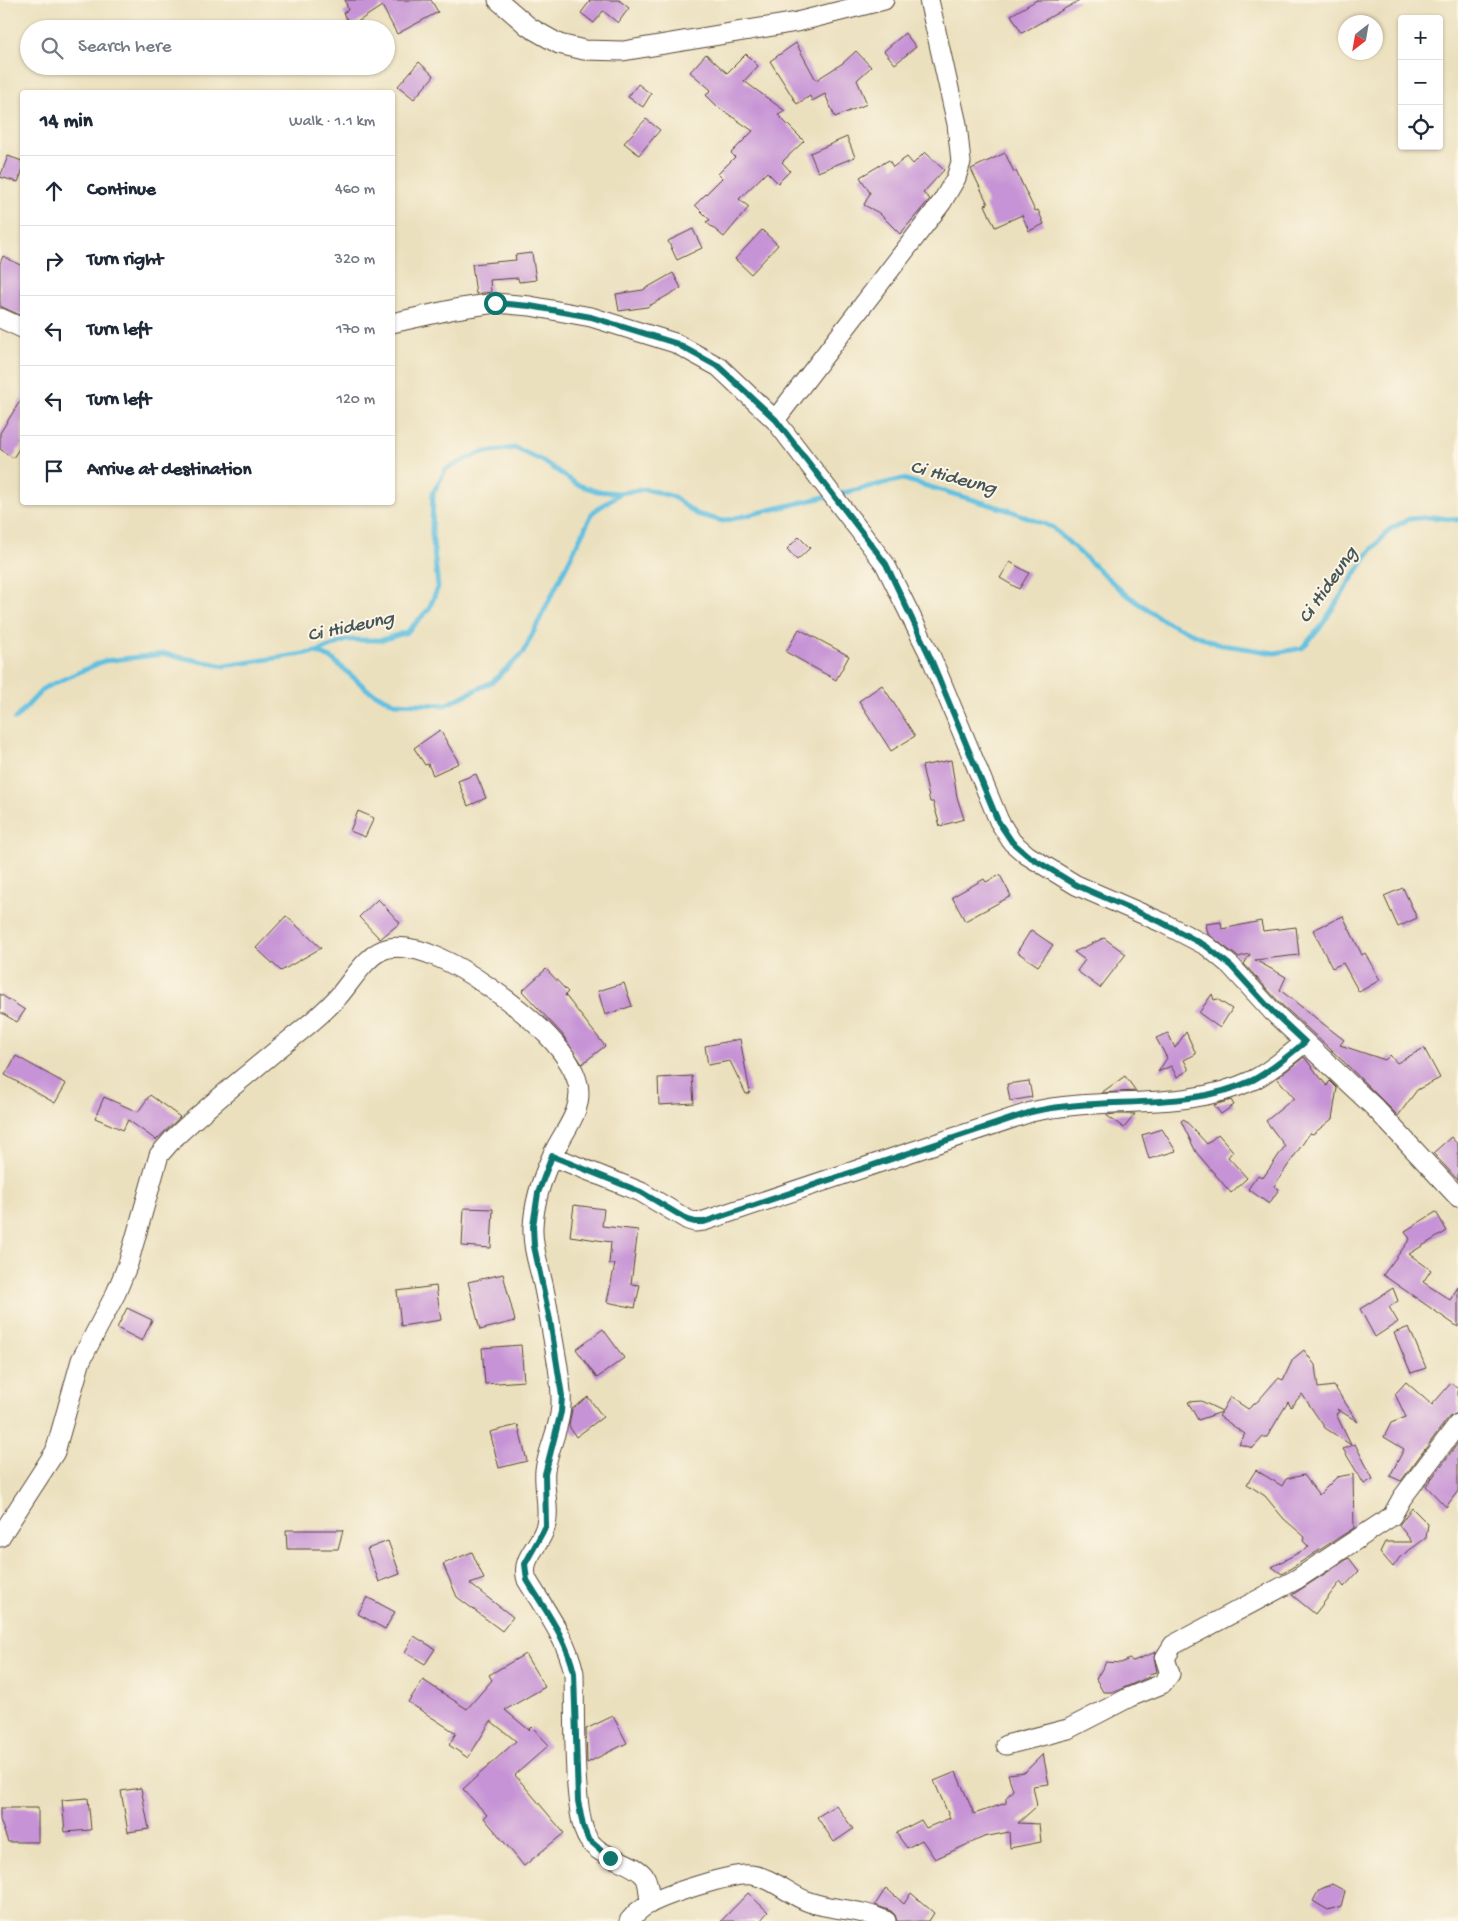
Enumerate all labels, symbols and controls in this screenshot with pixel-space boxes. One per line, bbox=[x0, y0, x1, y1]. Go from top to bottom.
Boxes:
north arrow bbox=[1338, 15, 1383, 60]
map controls bbox=[1398, 15, 1443, 150]
button: + bbox=[1398, 15, 1443, 60]
search box bbox=[20, 20, 395, 75]
icon: search bbox=[38, 34, 66, 62]
text: Search here bbox=[78, 36, 172, 59]
button: − bbox=[1398, 60, 1443, 105]
button: locate bbox=[1398, 105, 1443, 150]
text: 14 min bbox=[40, 110, 93, 135]
text: Walk · 1.1 km bbox=[289, 113, 375, 132]
icon: ahead bbox=[40, 177, 68, 205]
text: Continue bbox=[87, 179, 156, 202]
text: 460 m bbox=[335, 181, 375, 200]
icon: right bbox=[40, 247, 68, 275]
text: Turn right bbox=[87, 249, 163, 272]
text: 320 m bbox=[335, 251, 375, 270]
route start bbox=[484, 292, 507, 315]
icon: left bbox=[40, 317, 68, 345]
text: Turn left bbox=[87, 319, 151, 342]
text: 170 m bbox=[336, 321, 375, 340]
icon: left bbox=[40, 387, 68, 415]
text: Turn left bbox=[87, 389, 151, 412]
text: 120 m bbox=[336, 391, 375, 410]
icon: arrive bbox=[40, 457, 68, 485]
water label: Ci Hideung bbox=[908, 457, 1000, 502]
text: Arrive at destination bbox=[87, 459, 251, 482]
water label: Ci Hideung bbox=[1294, 542, 1365, 629]
water label: Ci Hideung bbox=[306, 607, 398, 648]
route end bbox=[599, 1847, 622, 1870]

